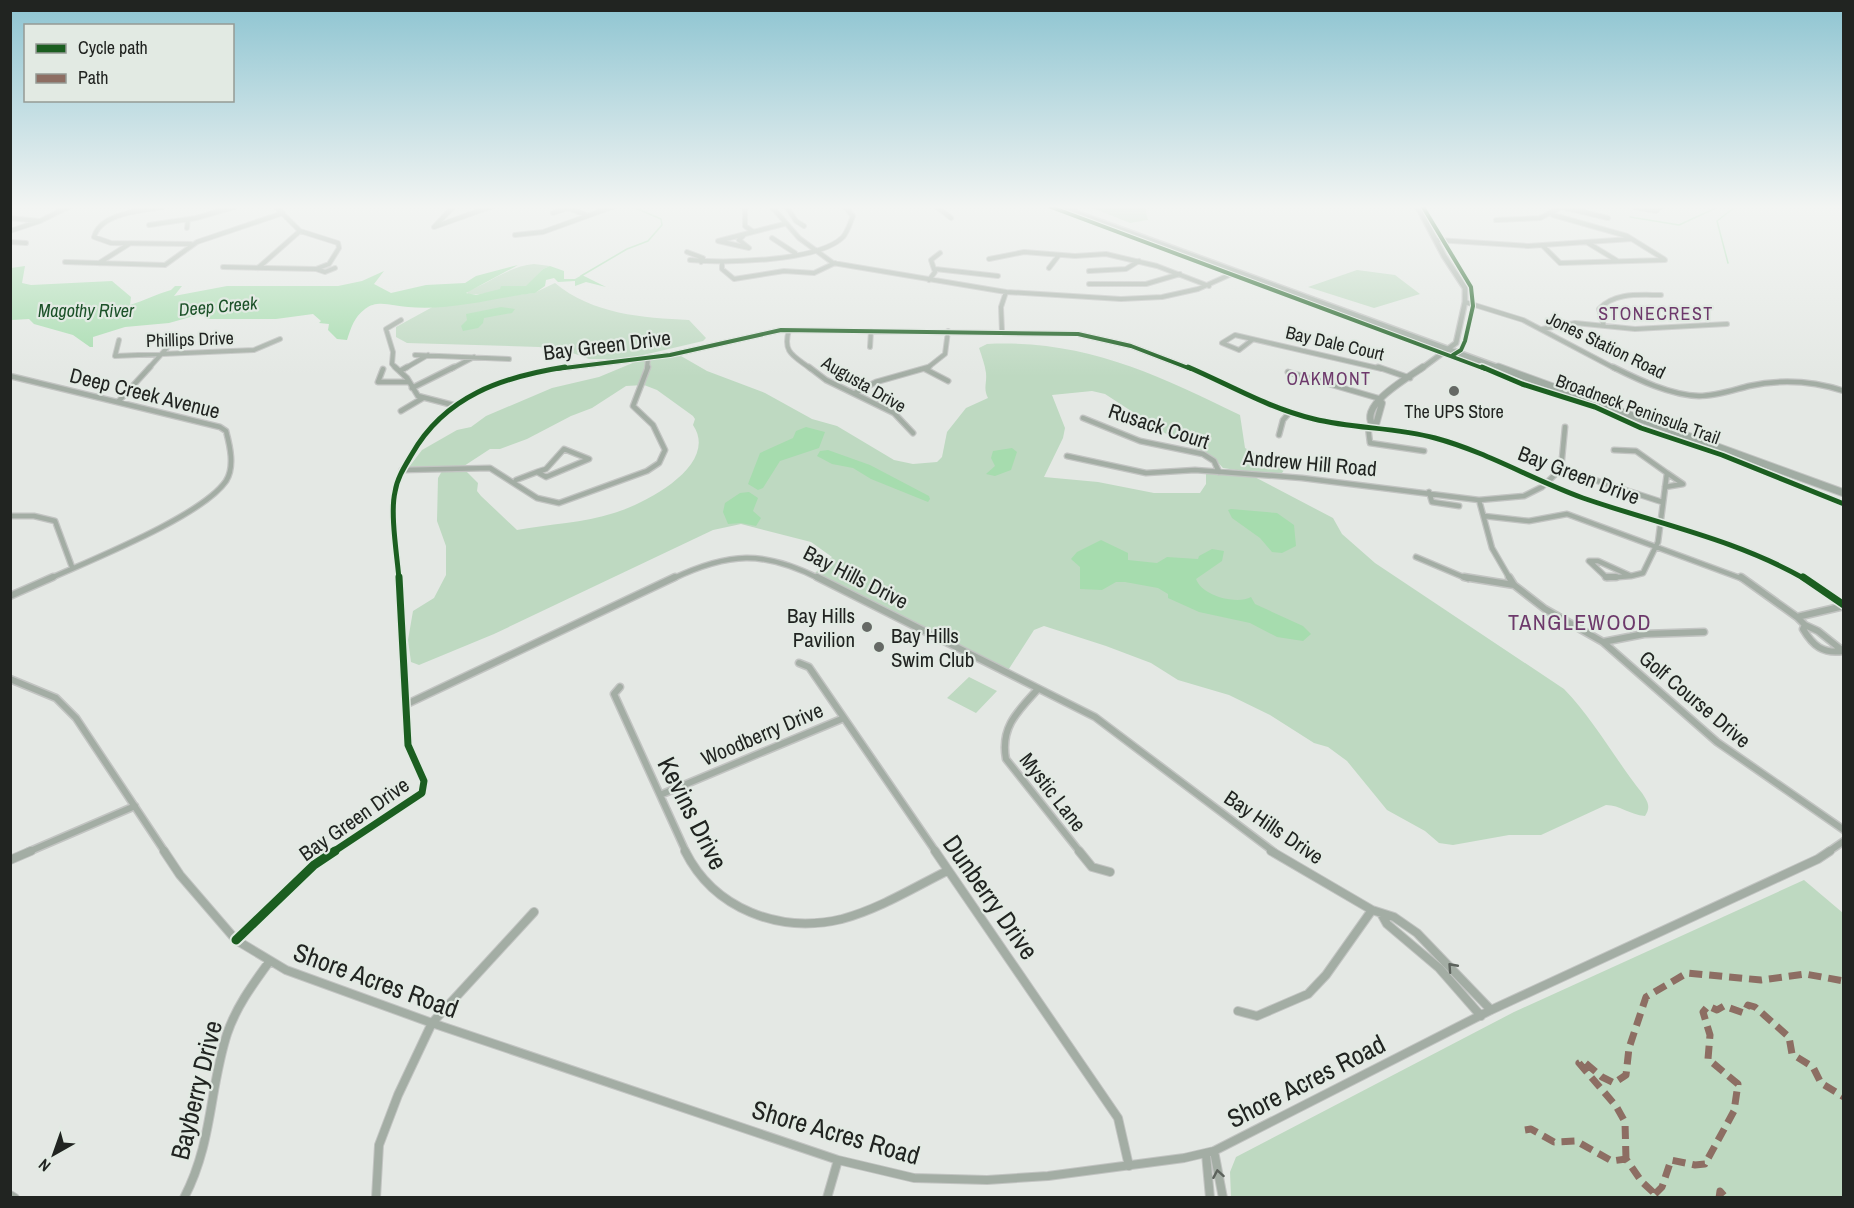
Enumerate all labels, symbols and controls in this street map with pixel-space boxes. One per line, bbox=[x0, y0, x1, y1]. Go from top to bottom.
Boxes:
legend bbox=[24, 24, 234, 102]
text: Cycle path bbox=[78, 35, 148, 60]
text: Path bbox=[78, 65, 108, 90]
water label: Deep Creek bbox=[178, 290, 259, 322]
water label: Magothy River bbox=[38, 298, 135, 323]
district label: STONECREST bbox=[1598, 301, 1714, 326]
street label: Jones Station Road bbox=[1542, 305, 1670, 385]
street label: Bay Dale Court bbox=[1283, 320, 1387, 366]
street label: Bay Green Drive bbox=[542, 323, 672, 367]
street label: Phillips Drive bbox=[146, 325, 234, 353]
street label: Augusta Drive bbox=[816, 349, 911, 418]
street label: Deep Creek Avenue bbox=[67, 360, 223, 426]
district label: OAKMONT bbox=[1286, 366, 1372, 391]
street label: Broadneck Peninsula Trail bbox=[1552, 368, 1724, 450]
marker: The UPS Store bbox=[1447, 384, 1461, 398]
street label: Rusack Court bbox=[1105, 396, 1213, 456]
place label: The UPS Store bbox=[1404, 399, 1504, 424]
street label: Bay Green Drive bbox=[1514, 438, 1644, 512]
street label: Andrew Hill Road bbox=[1241, 443, 1378, 483]
street label: Bay Hills Drive bbox=[799, 538, 913, 616]
place label: Bay Hills Pavilion bbox=[787, 601, 855, 654]
district label: TANGLEWOOD bbox=[1508, 607, 1652, 637]
marker: Bay Hills Pavilion bbox=[860, 620, 874, 634]
place label: Bay Hills Swim Club bbox=[891, 621, 974, 674]
marker: Bay Hills Swim Club bbox=[872, 640, 886, 654]
street label: Golf Course Drive bbox=[1633, 644, 1757, 754]
street label: Woodberry Drive bbox=[697, 695, 827, 773]
street label: Mystic Lane bbox=[1013, 746, 1093, 838]
street label: Kevins Drive bbox=[650, 751, 736, 875]
street label: Bay Green Drive bbox=[293, 770, 415, 868]
street label: Bay Hills Drive bbox=[1219, 783, 1329, 871]
street label: Dunberry Drive bbox=[935, 828, 1047, 966]
street label: Shore Acres Road bbox=[289, 934, 463, 1026]
one-way arrow bbox=[1448, 963, 1459, 974]
street label: Bayberry Drive bbox=[162, 1017, 230, 1163]
street label: Shore Acres Road bbox=[1221, 1026, 1391, 1136]
street label: Shore Acres Road bbox=[748, 1091, 924, 1173]
north arrow bbox=[24, 1124, 84, 1184]
text: N bbox=[34, 1154, 55, 1177]
one-way arrow bbox=[1213, 1169, 1225, 1179]

